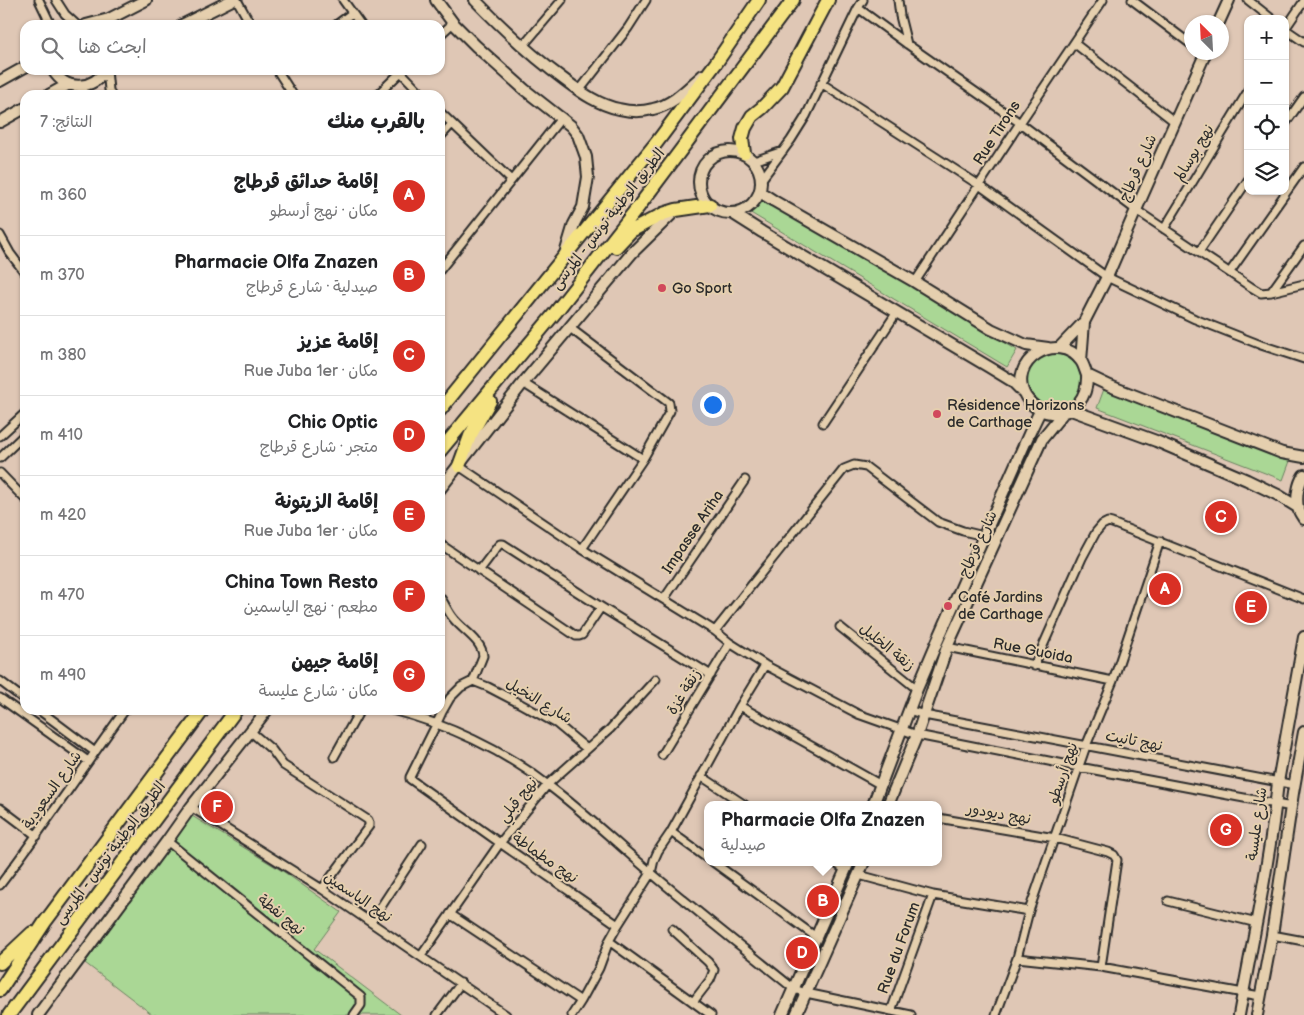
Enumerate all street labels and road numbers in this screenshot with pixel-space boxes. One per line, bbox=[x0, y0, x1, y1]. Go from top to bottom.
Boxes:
street label: Rue Tirons bbox=[969, 97, 1025, 169]
street label: نهج بوسالم bbox=[1170, 121, 1219, 186]
street label: شارع قرطاج bbox=[1115, 131, 1161, 205]
street label: الطريق الوطنية تونس - المرسى bbox=[547, 144, 669, 294]
street label: Impasse Ariha bbox=[658, 487, 728, 577]
street label: شارع قرطاج bbox=[954, 507, 1002, 581]
street label: زنقة الخليل bbox=[855, 619, 919, 675]
street label: Rue Guoida bbox=[992, 634, 1074, 668]
street label: زنقة غزة bbox=[663, 666, 705, 718]
street label: شارع النخيل bbox=[502, 674, 576, 728]
street label: نهج تانيت bbox=[1104, 726, 1164, 756]
street label: نهج أرسطو bbox=[1043, 740, 1082, 807]
street label: شارع السعودية bbox=[18, 747, 86, 833]
street label: نهج قبلي bbox=[494, 774, 544, 828]
street label: الطريق الوطنية تونس - المرسى bbox=[50, 778, 170, 928]
street label: شارع عليسة bbox=[1242, 786, 1272, 862]
street label: نهج ديودور bbox=[964, 799, 1033, 829]
street label: نهج مطماطة bbox=[508, 828, 582, 888]
street label: نهج الياسمين bbox=[320, 867, 396, 927]
street label: نهج نفطة bbox=[254, 890, 308, 940]
street label: Rue du Forum bbox=[874, 900, 924, 996]

